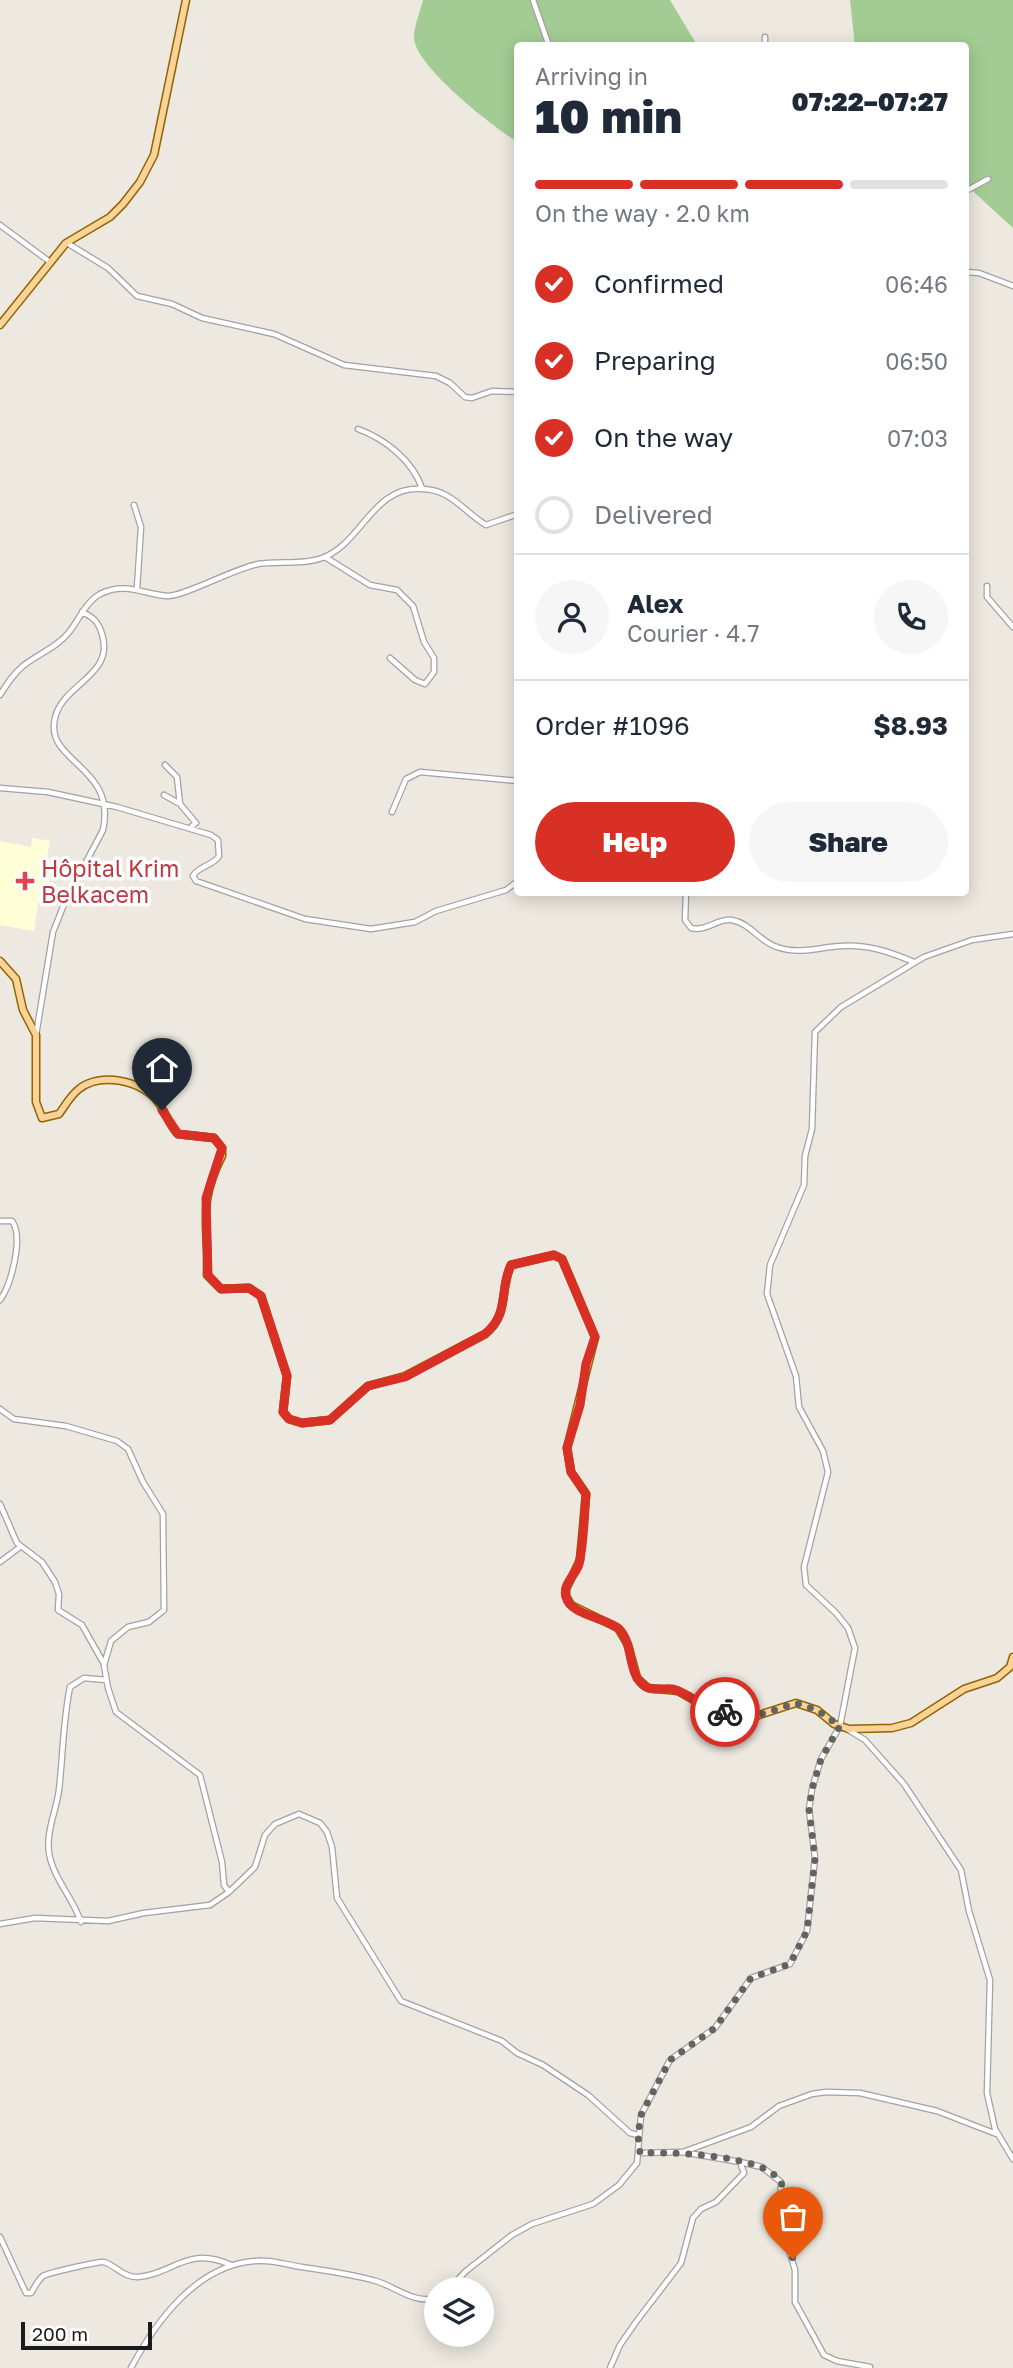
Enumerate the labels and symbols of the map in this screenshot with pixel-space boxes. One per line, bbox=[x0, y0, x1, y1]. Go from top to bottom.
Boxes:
place label: Hôpital Krim Belkacem bbox=[41, 854, 179, 908]
marker: Hôpital Krim Belkacem bbox=[15, 871, 35, 891]
pin bbox=[132, 1038, 192, 1110]
courier bbox=[690, 1677, 760, 1747]
pin bbox=[763, 2187, 823, 2259]
scale bar bbox=[21, 2319, 152, 2351]

